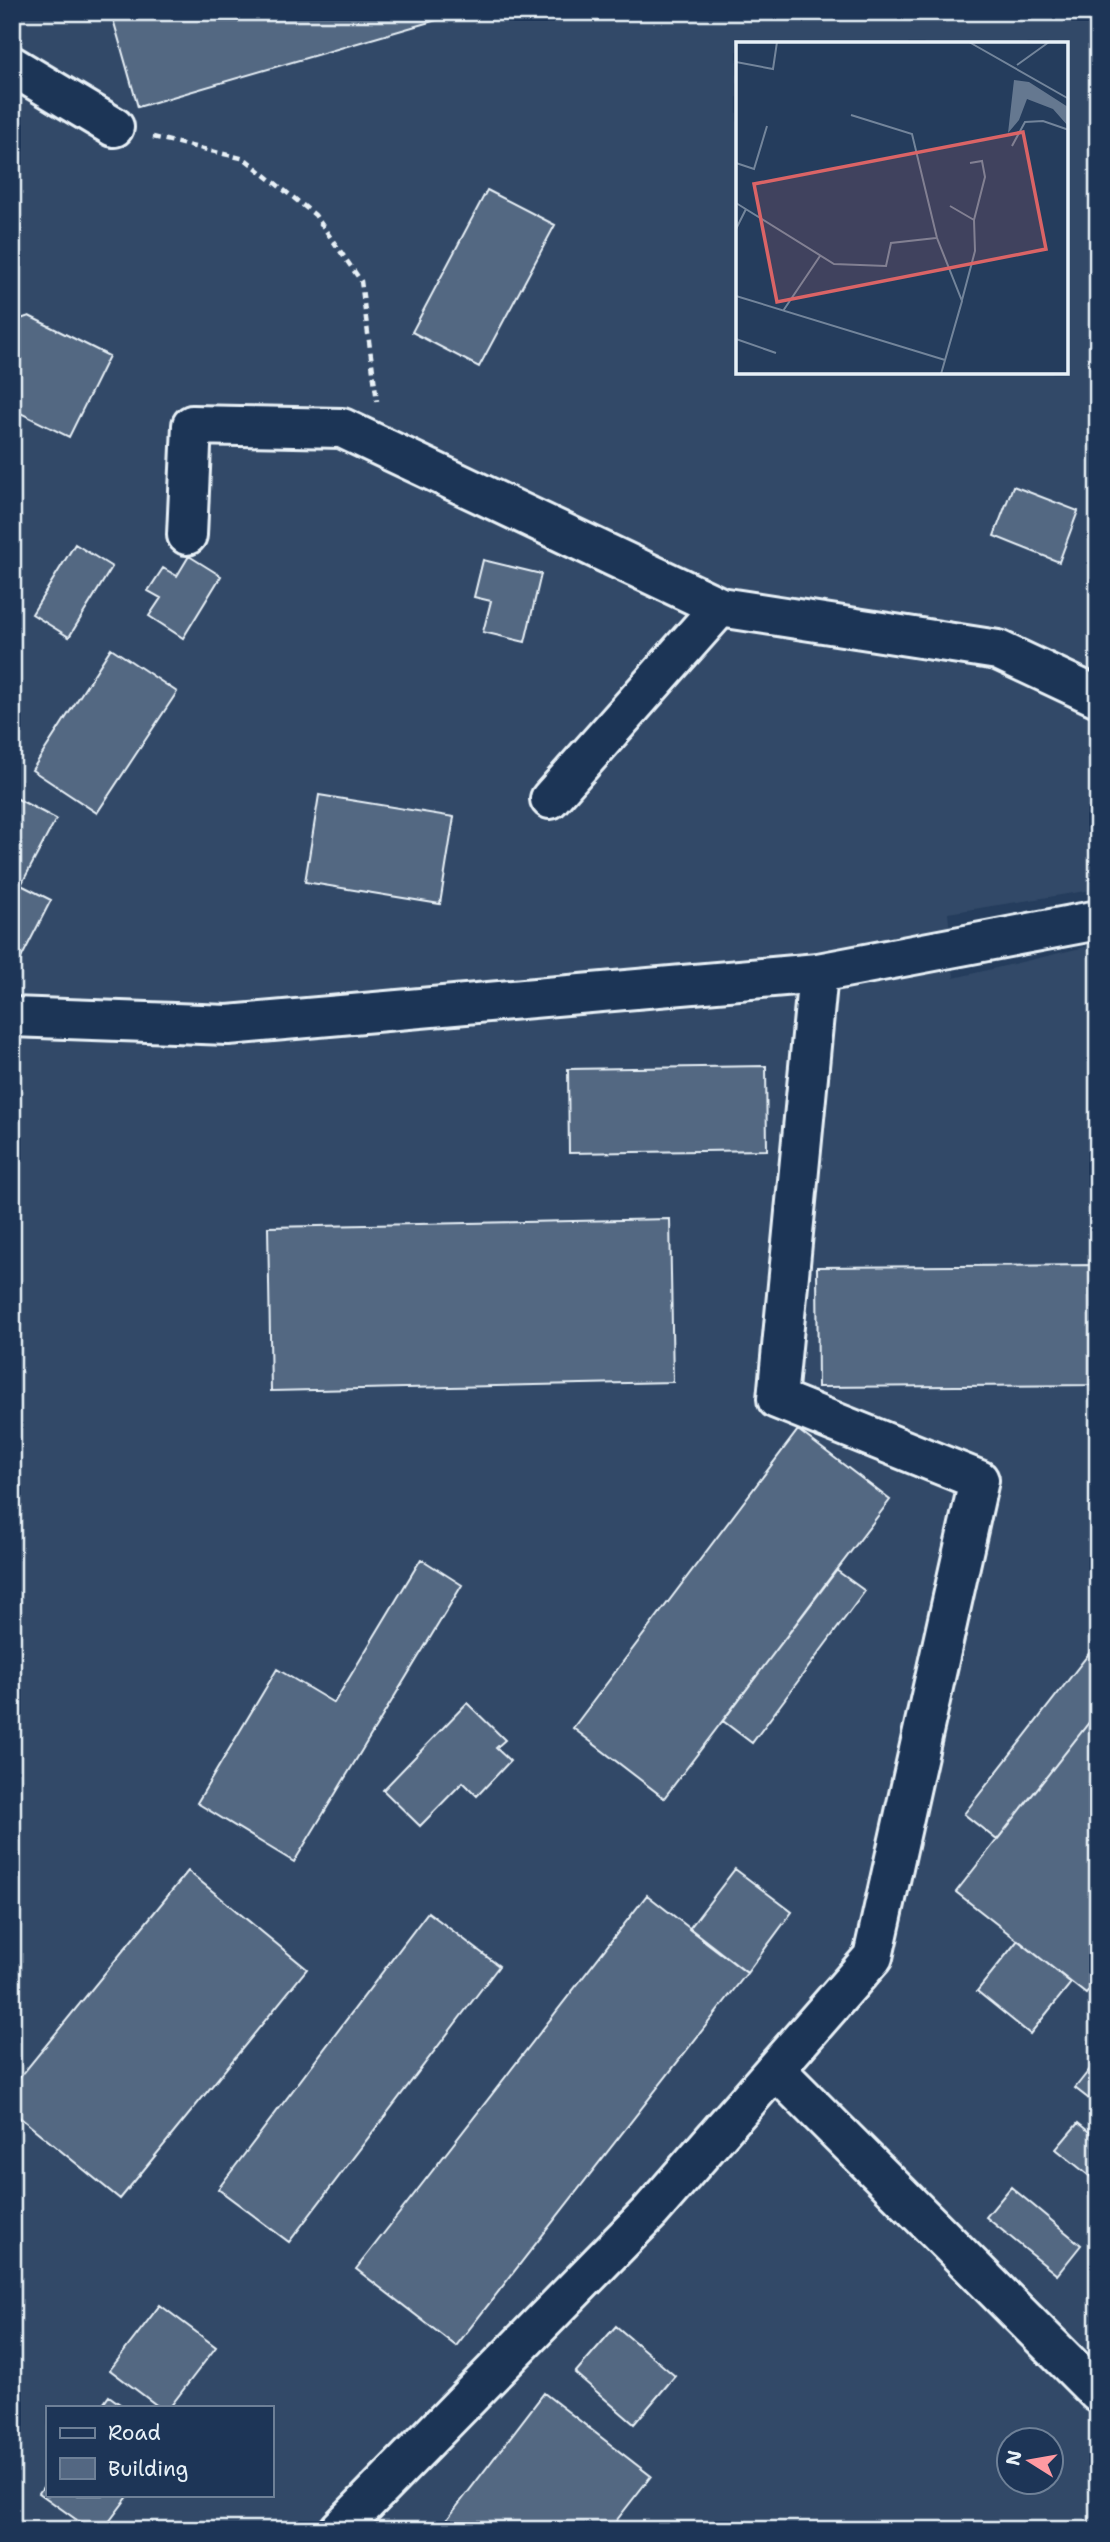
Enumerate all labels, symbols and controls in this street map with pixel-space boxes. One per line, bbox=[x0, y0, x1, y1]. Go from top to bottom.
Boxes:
inset map bbox=[736, 42, 1068, 374]
legend bbox=[46, 2406, 273, 2496]
text: Road bbox=[108, 2419, 161, 2447]
north arrow bbox=[995, 2426, 1064, 2496]
text: N bbox=[1000, 2448, 1028, 2468]
text: Building bbox=[108, 2455, 188, 2483]

